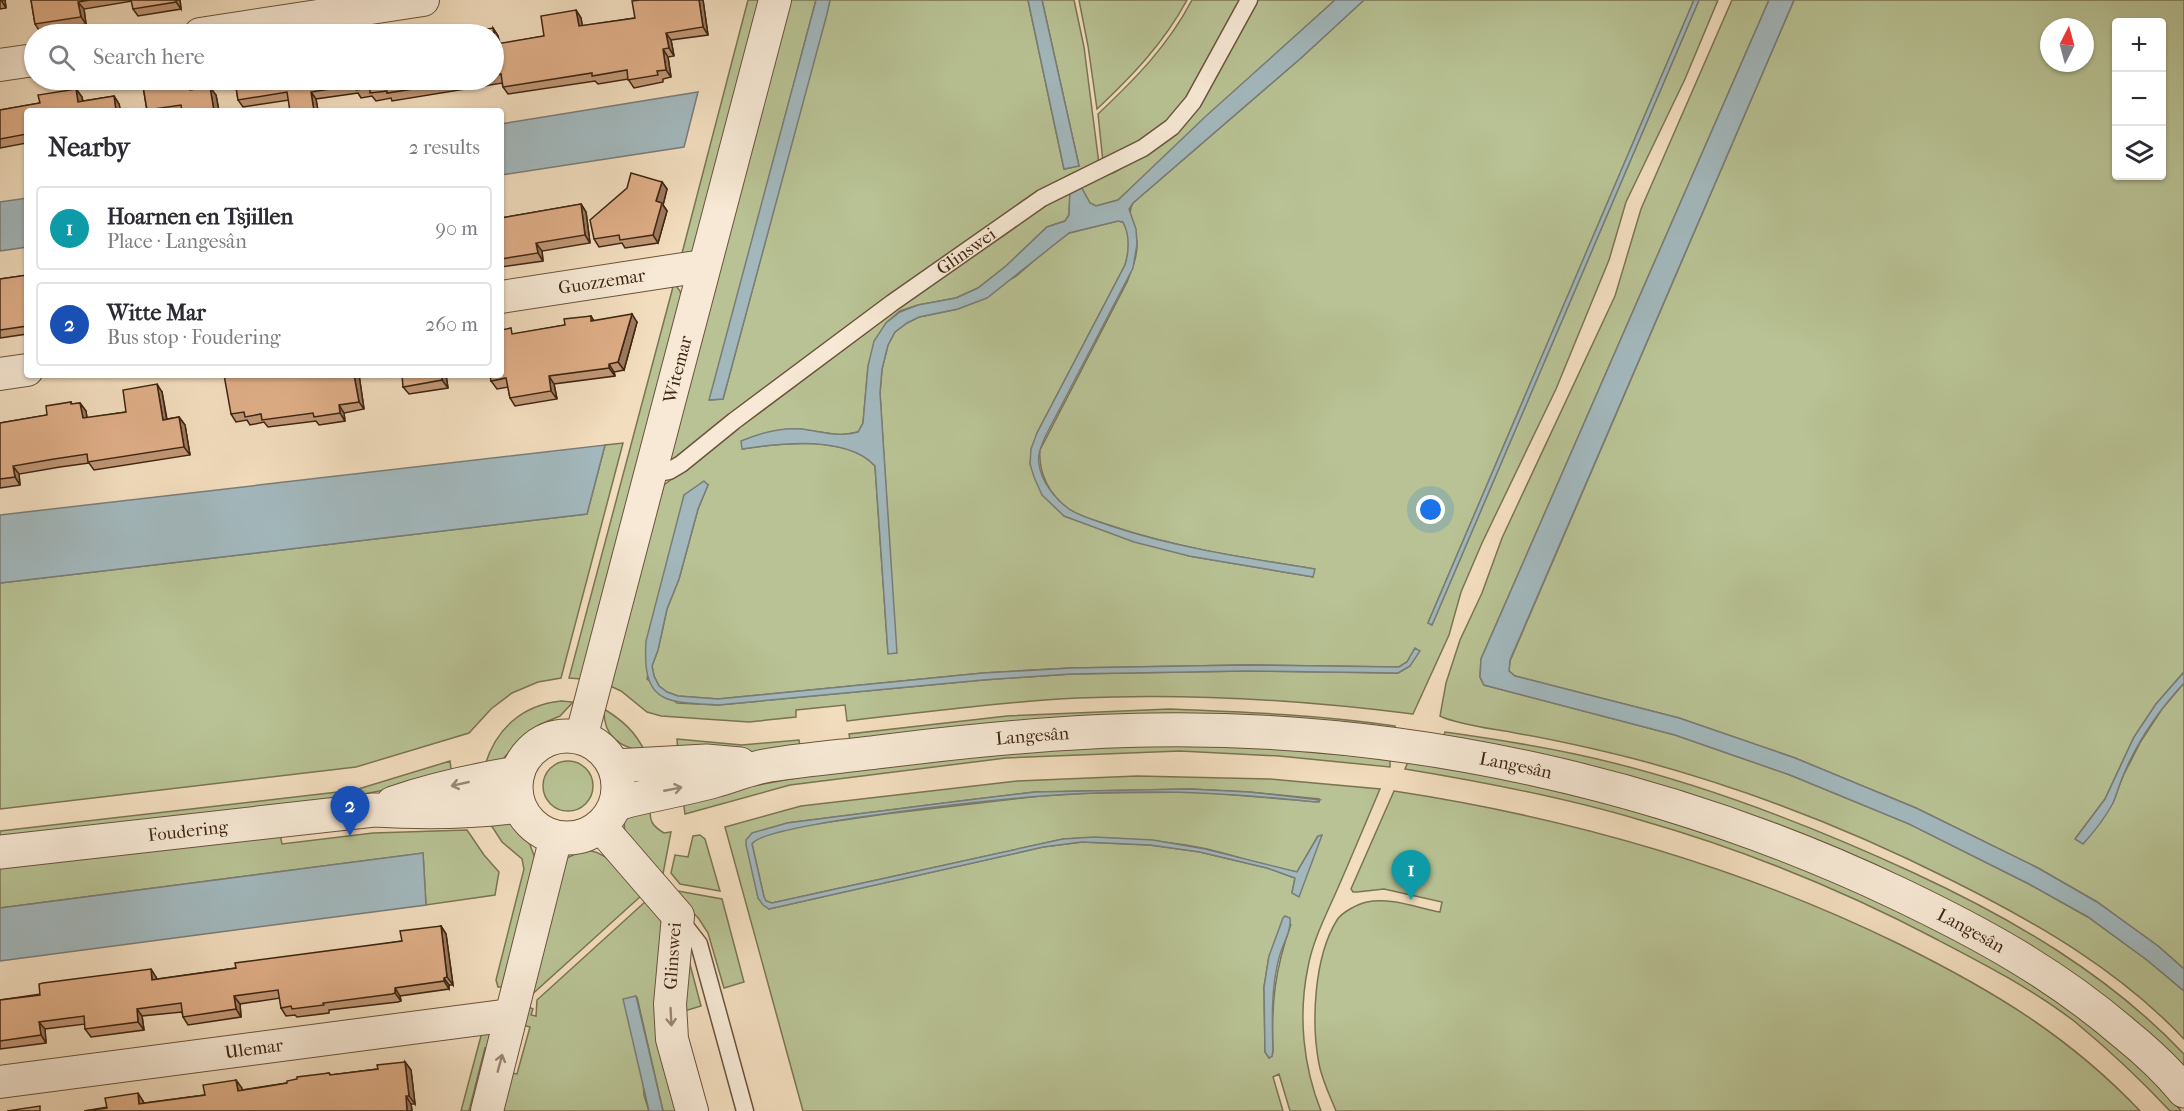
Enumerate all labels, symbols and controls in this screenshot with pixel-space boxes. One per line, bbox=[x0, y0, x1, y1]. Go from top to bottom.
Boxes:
north arrow bbox=[2040, 18, 2094, 72]
map controls bbox=[2112, 18, 2166, 180]
button: + bbox=[2112, 18, 2166, 72]
search box bbox=[24, 24, 504, 90]
icon: search bbox=[45, 41, 78, 74]
text: Search here bbox=[93, 44, 205, 70]
button: − bbox=[2112, 72, 2166, 126]
button: layers bbox=[2112, 126, 2166, 180]
text: Nearby bbox=[48, 132, 130, 163]
text: 2 results bbox=[409, 136, 480, 159]
text: Hoarnen en Tsjillen bbox=[107, 204, 293, 230]
text: 1 bbox=[66, 217, 73, 240]
text: 90 m bbox=[436, 217, 478, 240]
street label: Glinswei bbox=[932, 223, 1000, 279]
text: Place · Langesân bbox=[107, 230, 247, 253]
street label: Guozzemar bbox=[557, 264, 647, 299]
text: Witte Mar bbox=[107, 300, 206, 326]
text: 2 bbox=[64, 313, 75, 336]
text: 260 m bbox=[425, 313, 478, 336]
text: Bus stop · Foudering bbox=[107, 326, 280, 349]
street label: Witemar bbox=[658, 333, 696, 406]
your location bbox=[1416, 495, 1445, 524]
street label: Langesân bbox=[995, 723, 1070, 749]
street label: Langesân bbox=[1478, 748, 1555, 783]
one-way arrow bbox=[451, 778, 470, 790]
one-way arrow bbox=[662, 783, 682, 794]
pin: 2 bbox=[330, 786, 370, 836]
street label: Foudering bbox=[147, 816, 229, 846]
pin: 1 bbox=[1392, 850, 1430, 900]
street label: Langesân bbox=[1934, 904, 2009, 958]
street label: Glinswei bbox=[660, 921, 686, 990]
one-way arrow bbox=[665, 1006, 676, 1026]
street label: Ulemar bbox=[223, 1034, 285, 1063]
one-way arrow bbox=[494, 1054, 506, 1073]

